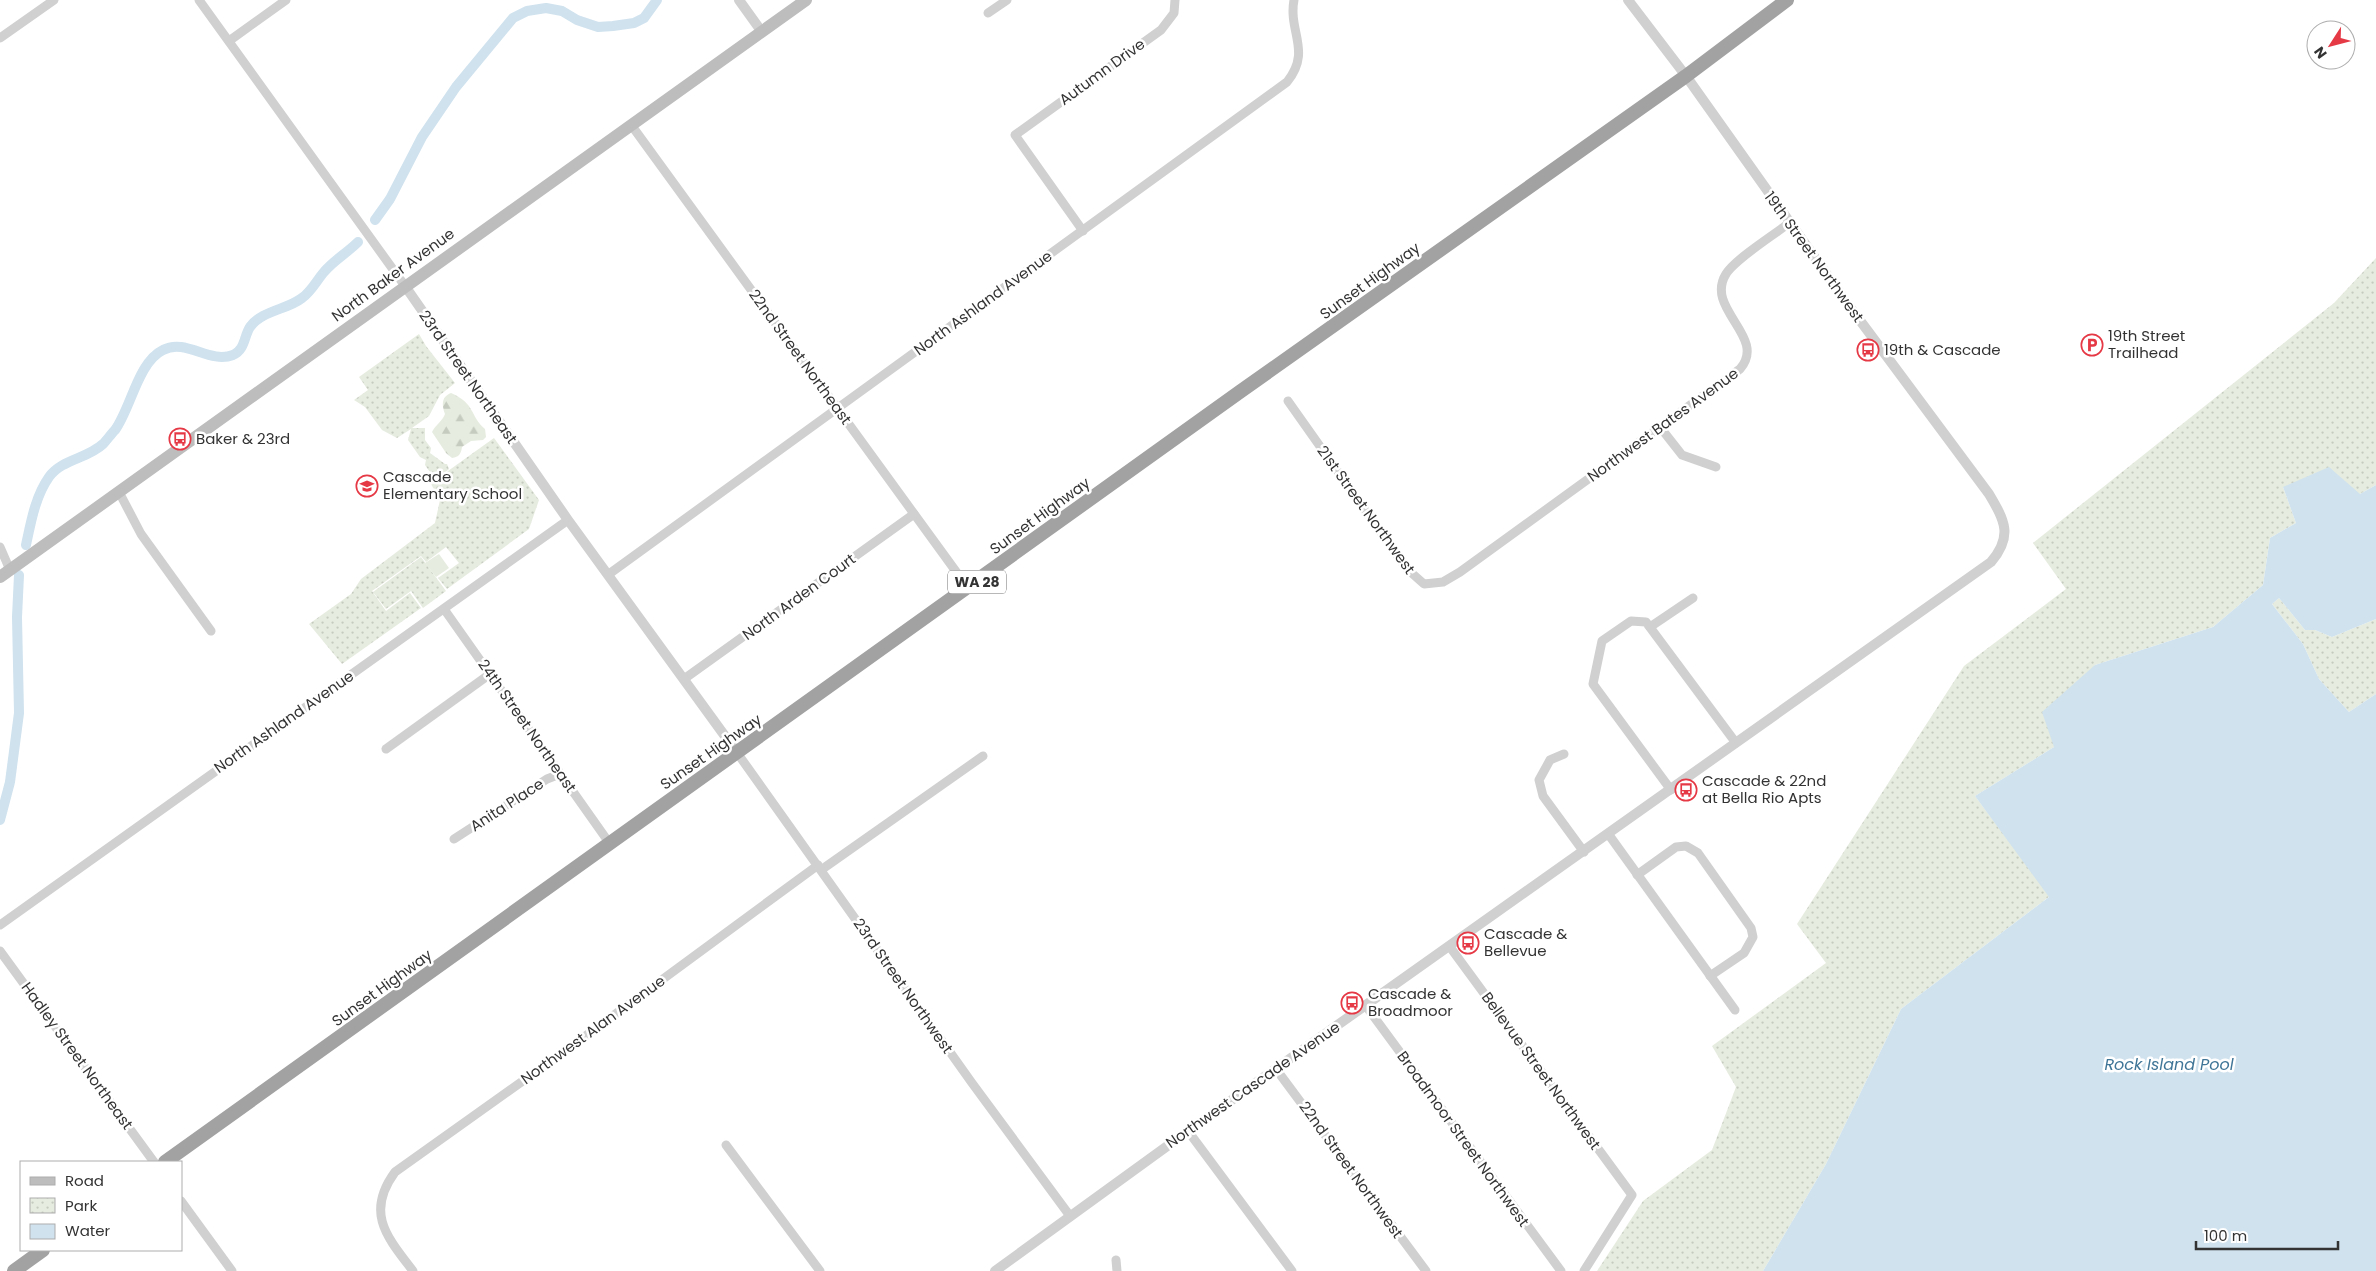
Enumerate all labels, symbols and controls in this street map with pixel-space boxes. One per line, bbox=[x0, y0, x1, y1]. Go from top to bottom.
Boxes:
north arrow bbox=[2306, 20, 2356, 70]
street label: Autumn Drive bbox=[1055, 33, 1149, 110]
text: N bbox=[2309, 43, 2332, 63]
street label: 19th Street Northwest bbox=[1760, 187, 1869, 326]
street label: North Baker Avenue bbox=[327, 223, 458, 326]
street label: Sunset Highway bbox=[1315, 237, 1425, 324]
street label: North Ashland Avenue bbox=[909, 245, 1056, 360]
street label: 22nd Street Northeast bbox=[744, 285, 857, 429]
street label: 23rd Street Northeast bbox=[414, 306, 523, 448]
place label: 19th Street Trailhead bbox=[2108, 325, 2185, 363]
parking icon: 19th Street Trailhead bbox=[2080, 333, 2104, 357]
bus stop icon: 19th & Cascade bbox=[1856, 338, 1880, 362]
place label: 19th & Cascade bbox=[1884, 339, 2001, 360]
street label: Northwest Bates Avenue bbox=[1583, 363, 1742, 487]
bus stop icon: Baker & 23rd bbox=[168, 427, 192, 451]
place label: Baker & 23rd bbox=[196, 428, 290, 449]
street label: 21st Street Northwest bbox=[1313, 441, 1420, 578]
place label: Cascade Elementary School bbox=[383, 466, 522, 504]
street label: Sunset Highway bbox=[985, 472, 1095, 559]
school or university icon: Cascade Elementary School bbox=[355, 474, 379, 498]
street label: North Arden Court bbox=[738, 548, 860, 645]
road number: WA 28 bbox=[948, 570, 1006, 594]
street label: 24th Street Northeast bbox=[473, 655, 581, 797]
street label: North Ashland Avenue bbox=[210, 665, 358, 778]
street label: Sunset Highway bbox=[656, 708, 766, 794]
place label: Cascade & 22nd at Bella Rio Apts bbox=[1702, 770, 1826, 808]
street label: Anita Place bbox=[466, 773, 548, 836]
bus stop icon: Cascade & 22nd at Bella Rio Apts bbox=[1674, 778, 1698, 802]
street label: 23rd Street Northwest bbox=[849, 914, 958, 1058]
place label: Cascade & Bellevue bbox=[1484, 923, 1567, 961]
bus stop icon: Cascade & Bellevue bbox=[1456, 931, 1480, 955]
street label: Sunset Highway bbox=[327, 944, 437, 1031]
street label: Northwest Alan Avenue bbox=[516, 970, 669, 1089]
street label: Hadley Street Northeast bbox=[17, 978, 138, 1134]
place label: Cascade & Broadmoor bbox=[1368, 983, 1453, 1021]
street label: Bellevue Street Northwest bbox=[1477, 988, 1606, 1154]
bus stop icon: Cascade & Broadmoor bbox=[1340, 991, 1364, 1015]
street label: Northwest Cascade Avenue bbox=[1161, 1016, 1344, 1153]
street label: Broadmoor Street Northwest bbox=[1392, 1047, 1534, 1231]
water label: Rock Island Pool bbox=[2104, 1053, 2234, 1076]
street label: 22nd Street Northwest bbox=[1295, 1097, 1408, 1242]
legend bbox=[20, 1161, 182, 1251]
text: Road bbox=[65, 1170, 104, 1191]
text: Park bbox=[65, 1195, 97, 1216]
scale bar bbox=[2196, 1218, 2338, 1250]
text: Water bbox=[65, 1220, 111, 1241]
text: 100 m bbox=[2204, 1225, 2247, 1246]

